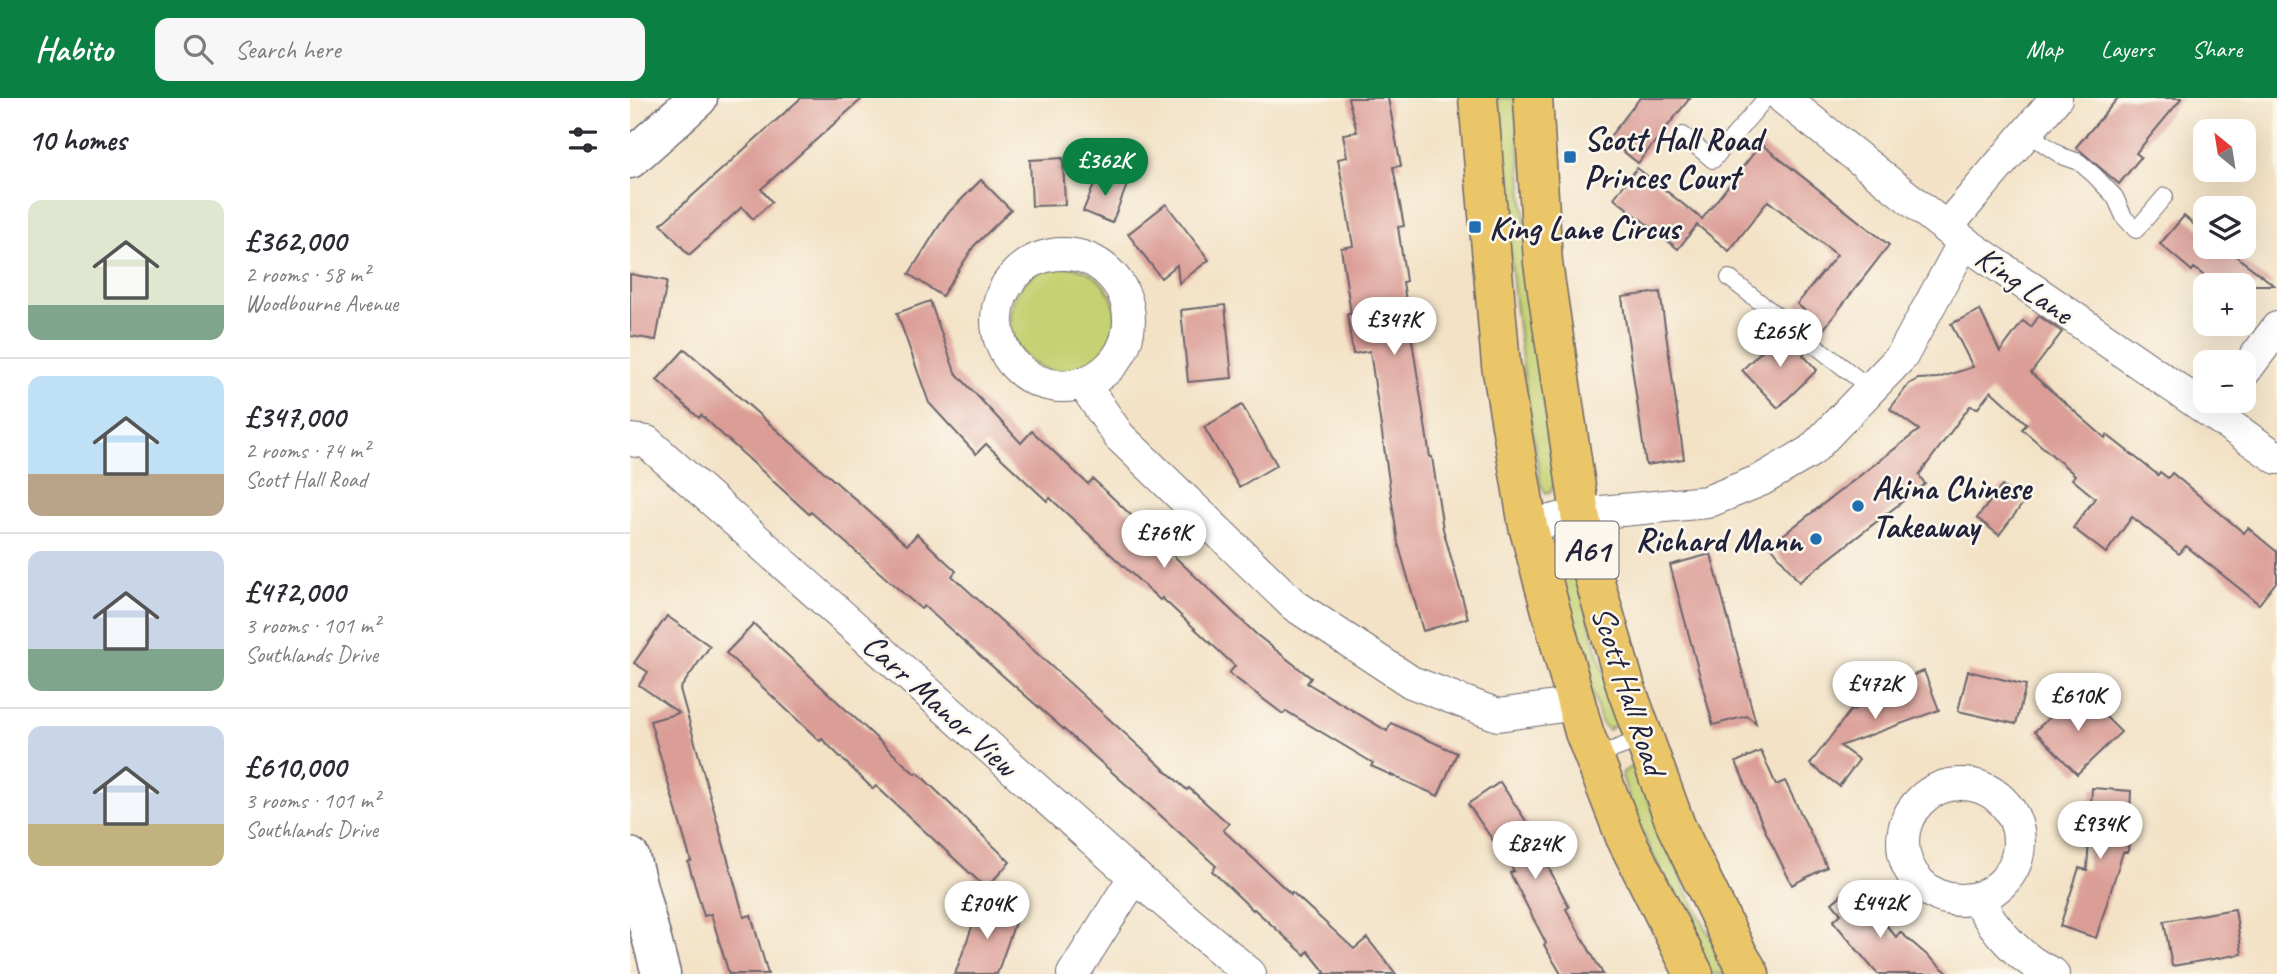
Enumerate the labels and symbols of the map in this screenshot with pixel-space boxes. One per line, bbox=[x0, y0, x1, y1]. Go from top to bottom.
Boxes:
place label: Scott Hall Road Princes Court bbox=[1584, 118, 1767, 198]
north arrow bbox=[2193, 119, 2256, 182]
pin: £362K bbox=[1056, 139, 1154, 198]
marker: Scott Hall Road Princes Court bbox=[1562, 149, 1578, 165]
place label: King Lane Circus bbox=[1489, 207, 1683, 249]
marker: King Lane Circus bbox=[1467, 219, 1483, 235]
street label: King Lane bbox=[1967, 236, 2084, 335]
pin: £347K bbox=[1345, 298, 1443, 357]
pin: £265K bbox=[1731, 310, 1829, 369]
place label: Akina Chinese Takeaway bbox=[1872, 467, 2034, 547]
marker: Akina Chinese Takeaway bbox=[1850, 498, 1866, 514]
pin: £769K bbox=[1115, 510, 1213, 570]
place label: Richard Mann bbox=[1635, 519, 1804, 561]
road number: A61 bbox=[1556, 522, 1618, 578]
marker: Richard Mann bbox=[1808, 531, 1824, 547]
street label: Scott Hall Road bbox=[1582, 601, 1678, 785]
street label: Carr Manor View bbox=[854, 624, 1029, 788]
pin: £472K bbox=[1826, 662, 1924, 721]
pin: £610K bbox=[2029, 674, 2127, 733]
pin: £934K bbox=[2051, 802, 2149, 861]
pin: £824K bbox=[1486, 822, 1584, 881]
pin: £442K bbox=[1831, 880, 1929, 940]
pin: £704K bbox=[938, 882, 1036, 941]

